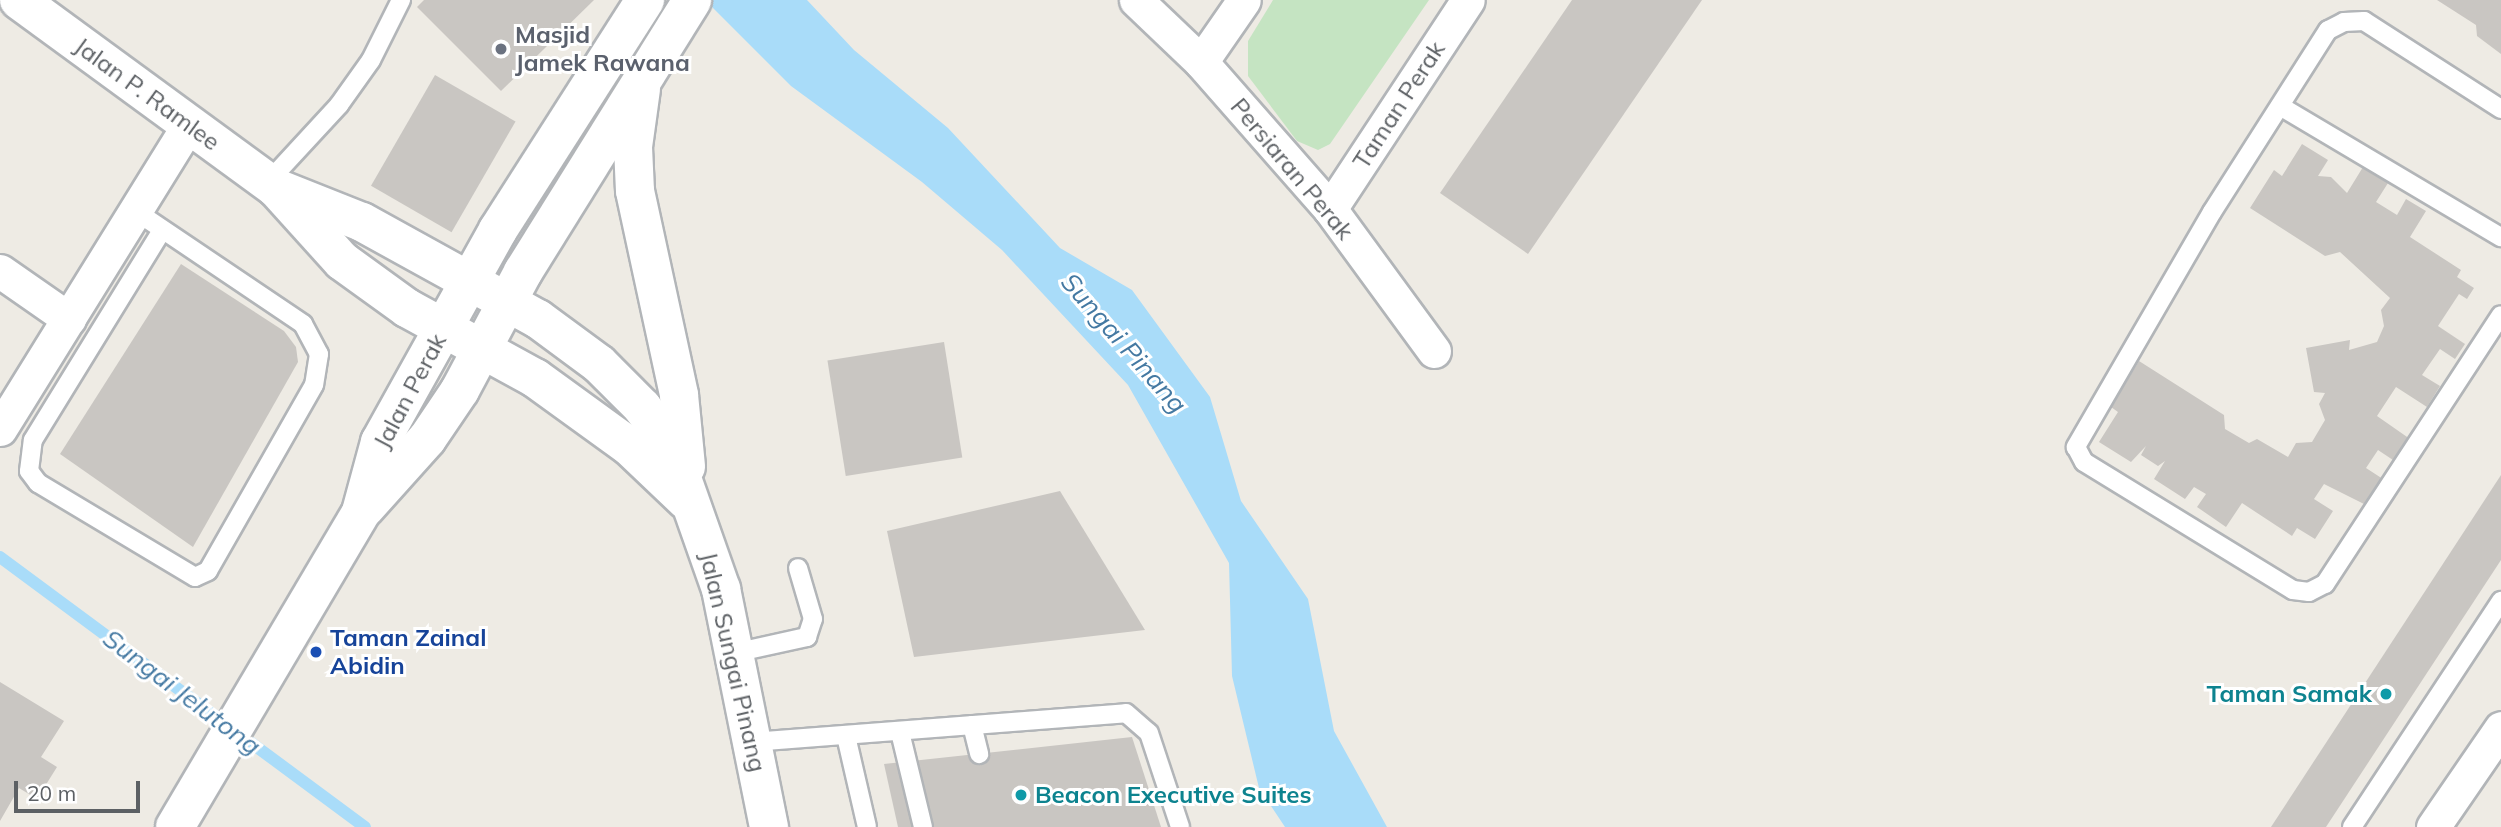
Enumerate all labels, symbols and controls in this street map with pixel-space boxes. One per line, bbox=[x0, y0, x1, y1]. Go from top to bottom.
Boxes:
place label: Masjid Jamek Rawana bbox=[515, 21, 690, 77]
street label: Jalan P. Ramlee bbox=[69, 32, 225, 156]
street label: Taman Perak bbox=[1347, 36, 1451, 174]
marker: Masjid Jamek Rawana bbox=[493, 41, 509, 57]
street label: Persiaran Perak bbox=[1225, 92, 1359, 246]
water label: Sungai Pinang bbox=[1055, 267, 1193, 419]
street label: Jalan Perak bbox=[368, 329, 452, 453]
street label: Jalan Sungai Pinang bbox=[694, 549, 772, 775]
water label: Sungai Jelutong bbox=[97, 623, 267, 761]
place label: Taman Zainal Abidin bbox=[330, 624, 486, 680]
marker: Taman Zainal Abidin bbox=[308, 644, 324, 660]
place label: Taman Samak bbox=[2207, 680, 2372, 708]
marker: Taman Samak bbox=[2378, 686, 2394, 702]
scale bar bbox=[18, 768, 144, 812]
text: 20 m bbox=[27, 780, 76, 806]
place label: Beacon Executive Suites bbox=[1035, 781, 1312, 809]
marker: Beacon Executive Suites bbox=[1013, 787, 1029, 803]

